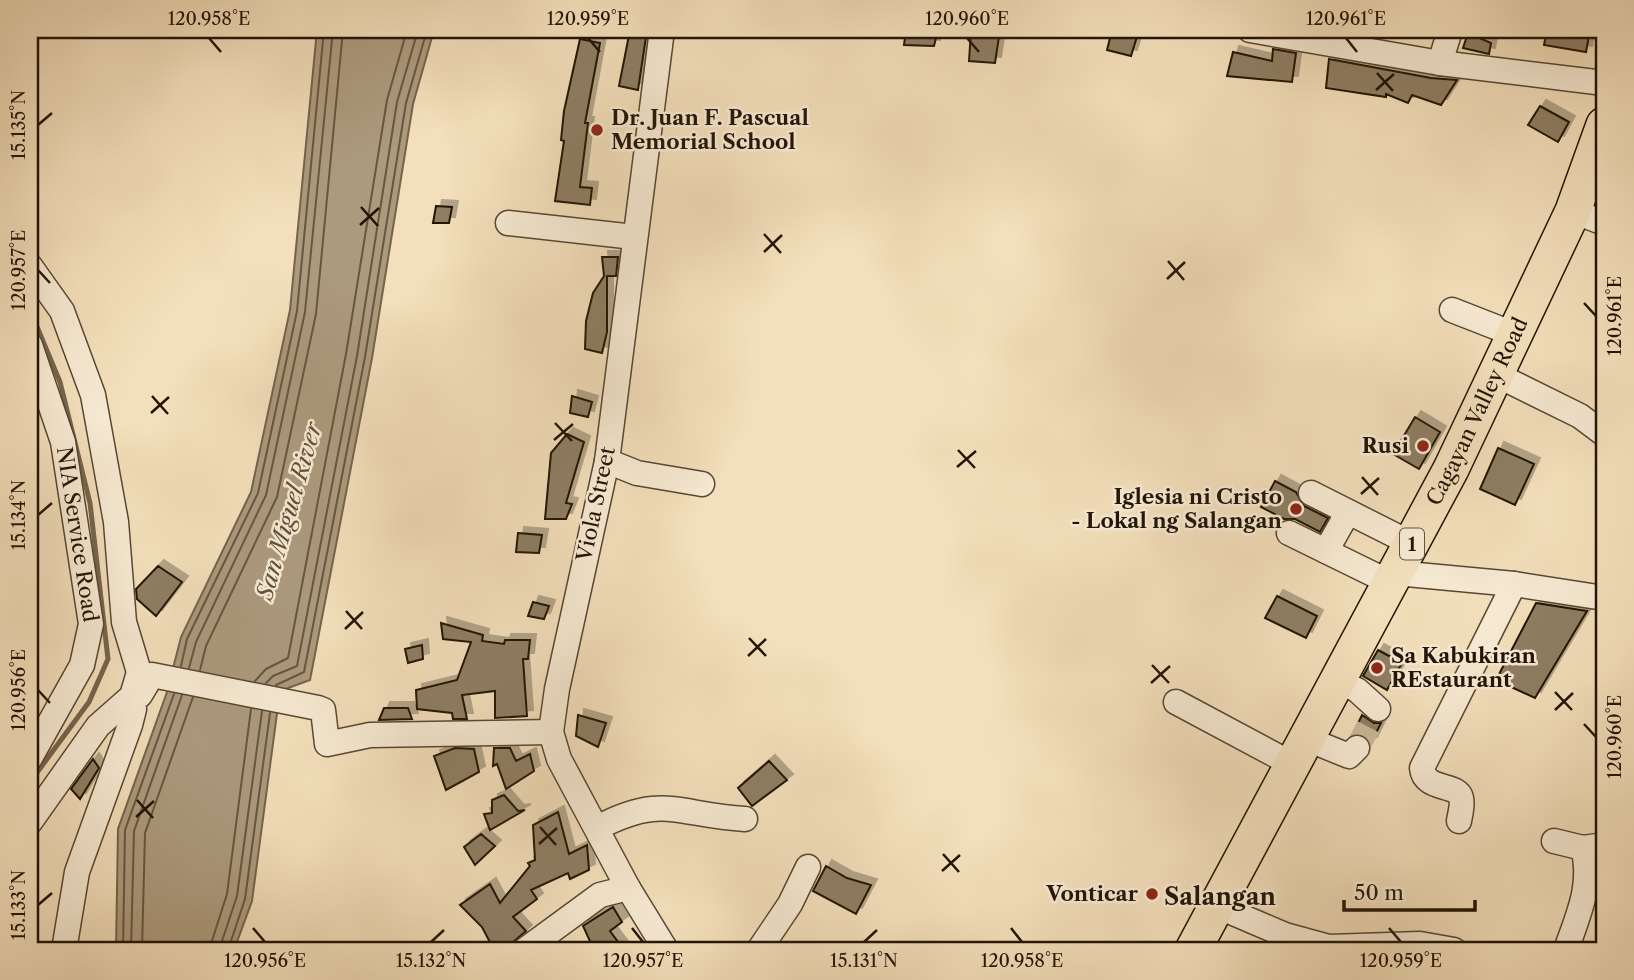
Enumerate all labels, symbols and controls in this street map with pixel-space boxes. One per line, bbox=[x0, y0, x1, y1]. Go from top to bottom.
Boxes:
text: 120.958°E bbox=[168, 8, 250, 30]
text: 120.959°E bbox=[547, 8, 629, 30]
text: 120.960°E bbox=[925, 8, 1009, 30]
text: 120.961°E bbox=[1306, 8, 1386, 30]
text: 15.135°N bbox=[8, 90, 30, 160]
place label: Dr. Juan F. Pascual Memorial School bbox=[611, 105, 809, 154]
marker: Dr. Juan F. Pascual Memorial School bbox=[589, 122, 605, 138]
text: 120.957°E bbox=[8, 230, 30, 310]
text: 120.961°E bbox=[1604, 276, 1626, 356]
street label: Cagayan Valley Road bbox=[1421, 313, 1533, 510]
water label: San Miguel River bbox=[250, 418, 328, 605]
place label: Rusi bbox=[1362, 433, 1409, 458]
marker: Rusi bbox=[1415, 438, 1431, 454]
street label: Viola Street bbox=[571, 444, 620, 564]
street label: NIA Service Road bbox=[52, 445, 104, 624]
text: 15.134°N bbox=[8, 480, 30, 550]
place label: Iglesia ni Cristo - Lokal ng Salangan bbox=[1071, 484, 1283, 533]
marker: Iglesia ni Cristo - Lokal ng Salangan bbox=[1288, 501, 1304, 517]
road number: 1 bbox=[1400, 528, 1424, 559]
place label: Sa Kabukiran REstaurant bbox=[1391, 643, 1537, 692]
text: 120.956°E bbox=[8, 649, 30, 731]
marker: Sa Kabukiran REstaurant bbox=[1369, 660, 1385, 676]
text: 120.960°E bbox=[1604, 695, 1626, 779]
scale bar bbox=[1344, 868, 1475, 912]
text: 15.133°N bbox=[8, 870, 30, 940]
text: 50 m bbox=[1354, 880, 1404, 905]
place label: Vonticar bbox=[1045, 881, 1139, 906]
district label: Salangan bbox=[1164, 882, 1277, 911]
marker: Vonticar bbox=[1144, 886, 1160, 902]
text: 120.956°E bbox=[224, 950, 306, 972]
text: 15.132°N bbox=[396, 950, 467, 972]
text: 120.957°E bbox=[603, 950, 683, 972]
text: 15.131°N bbox=[830, 950, 898, 972]
text: 120.958°E bbox=[981, 950, 1063, 972]
text: 120.959°E bbox=[1360, 950, 1442, 972]

